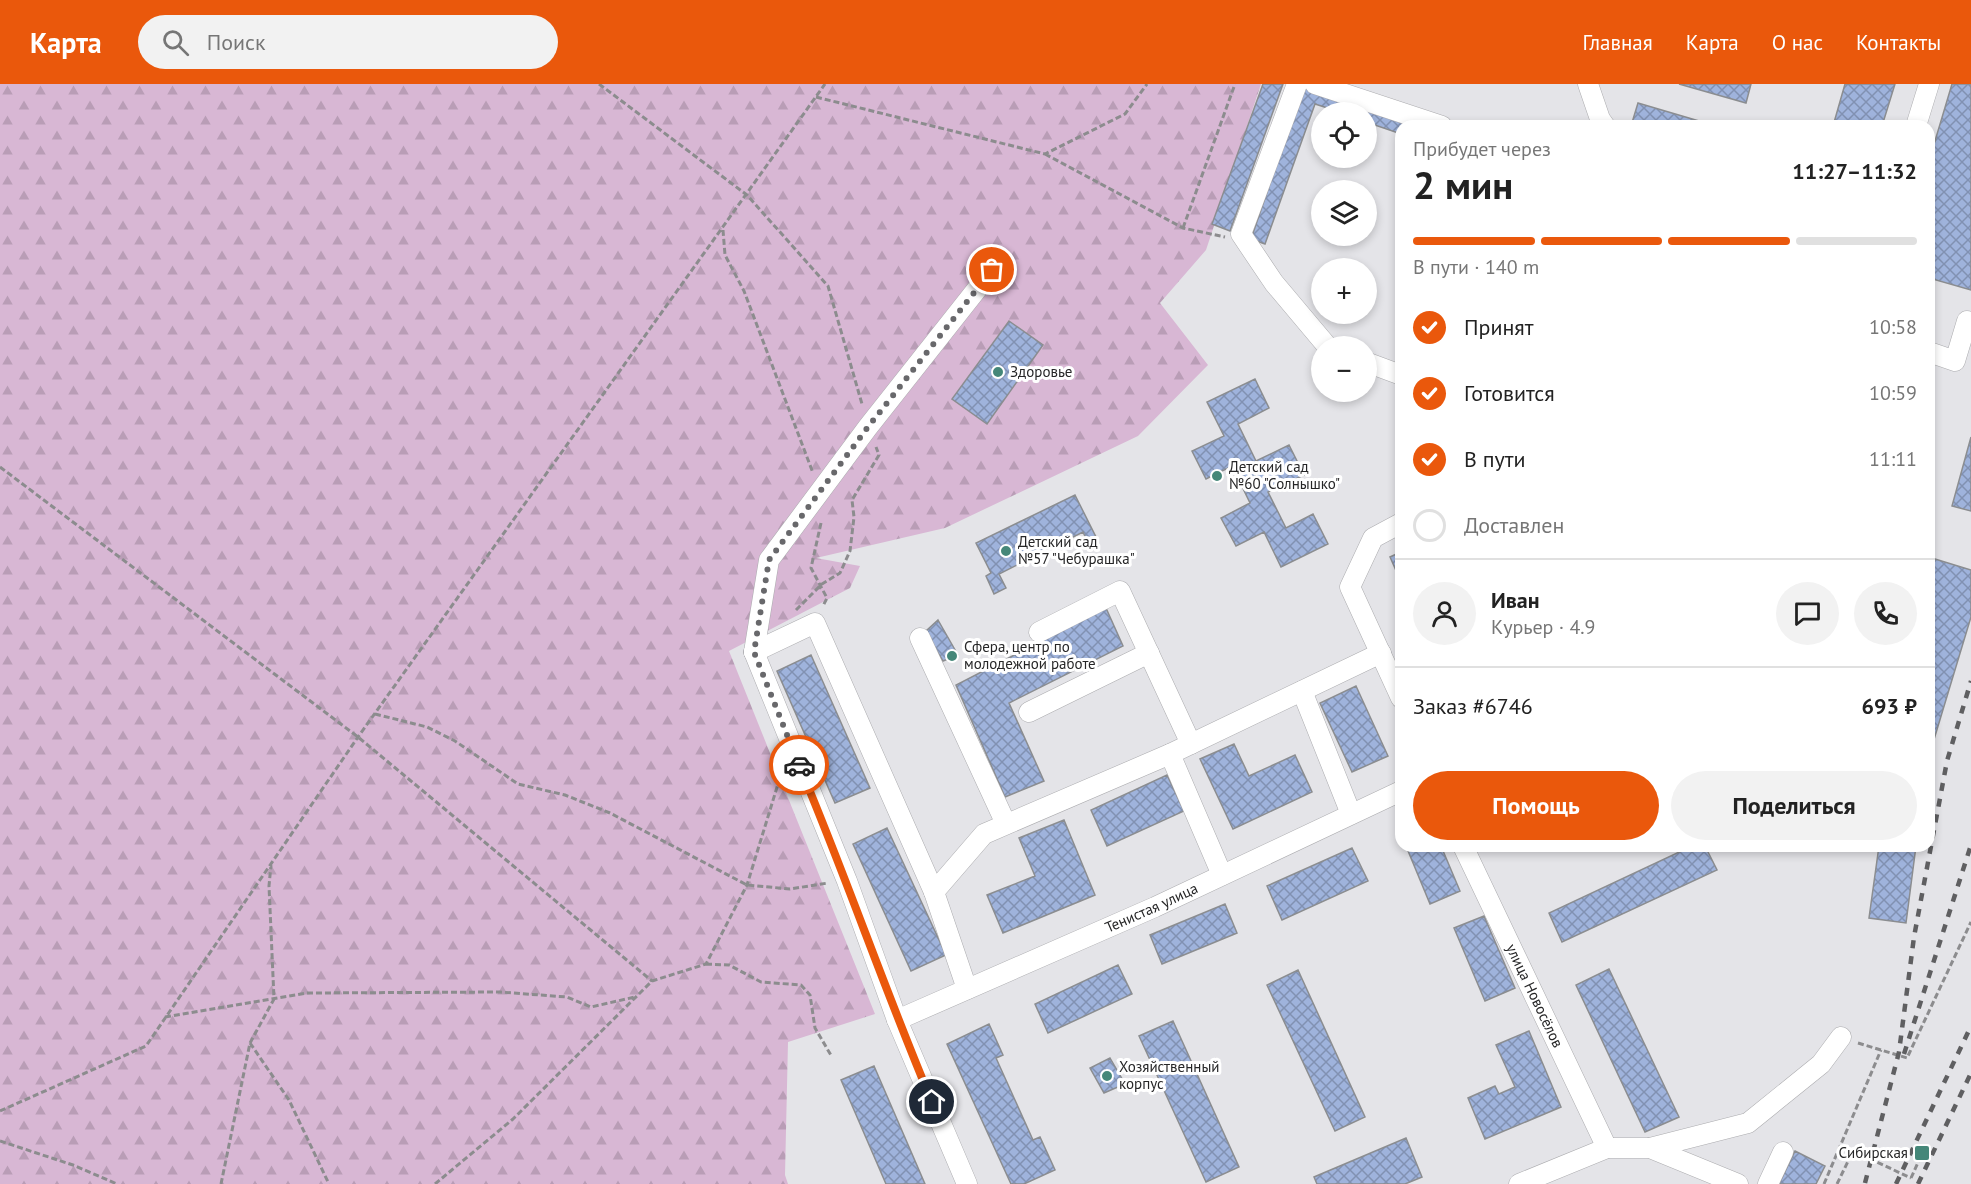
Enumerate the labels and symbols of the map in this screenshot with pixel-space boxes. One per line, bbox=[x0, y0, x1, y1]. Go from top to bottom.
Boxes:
pin bbox=[966, 244, 1017, 295]
place label: Здоровье bbox=[1010, 362, 1072, 381]
marker: Здоровье bbox=[991, 365, 1005, 379]
place label: Детский сад №60 "Солнышко" bbox=[1229, 457, 1340, 493]
marker: Детский сад №60 "Солнышко" bbox=[1210, 469, 1224, 483]
place label: Детский сад №57 "Чебурашка" bbox=[1018, 532, 1135, 568]
marker: Детский сад №57 "Чебурашка" bbox=[999, 544, 1013, 558]
place label: Сфера, центр по молодежной работе bbox=[964, 637, 1096, 673]
marker: Сфера, центр по молодежной работе bbox=[945, 649, 959, 663]
courier bbox=[769, 735, 829, 795]
street label: Тенистая улица bbox=[1102, 878, 1201, 937]
street label: улица Новосёлов bbox=[1502, 941, 1568, 1051]
place label: Хозяйственный корпус bbox=[1119, 1057, 1220, 1093]
marker: Хозяйственный корпус bbox=[1100, 1069, 1114, 1083]
pin bbox=[906, 1076, 957, 1127]
place label: Сибирская bbox=[1838, 1143, 1908, 1162]
marker: Сибирская bbox=[1913, 1144, 1931, 1162]

